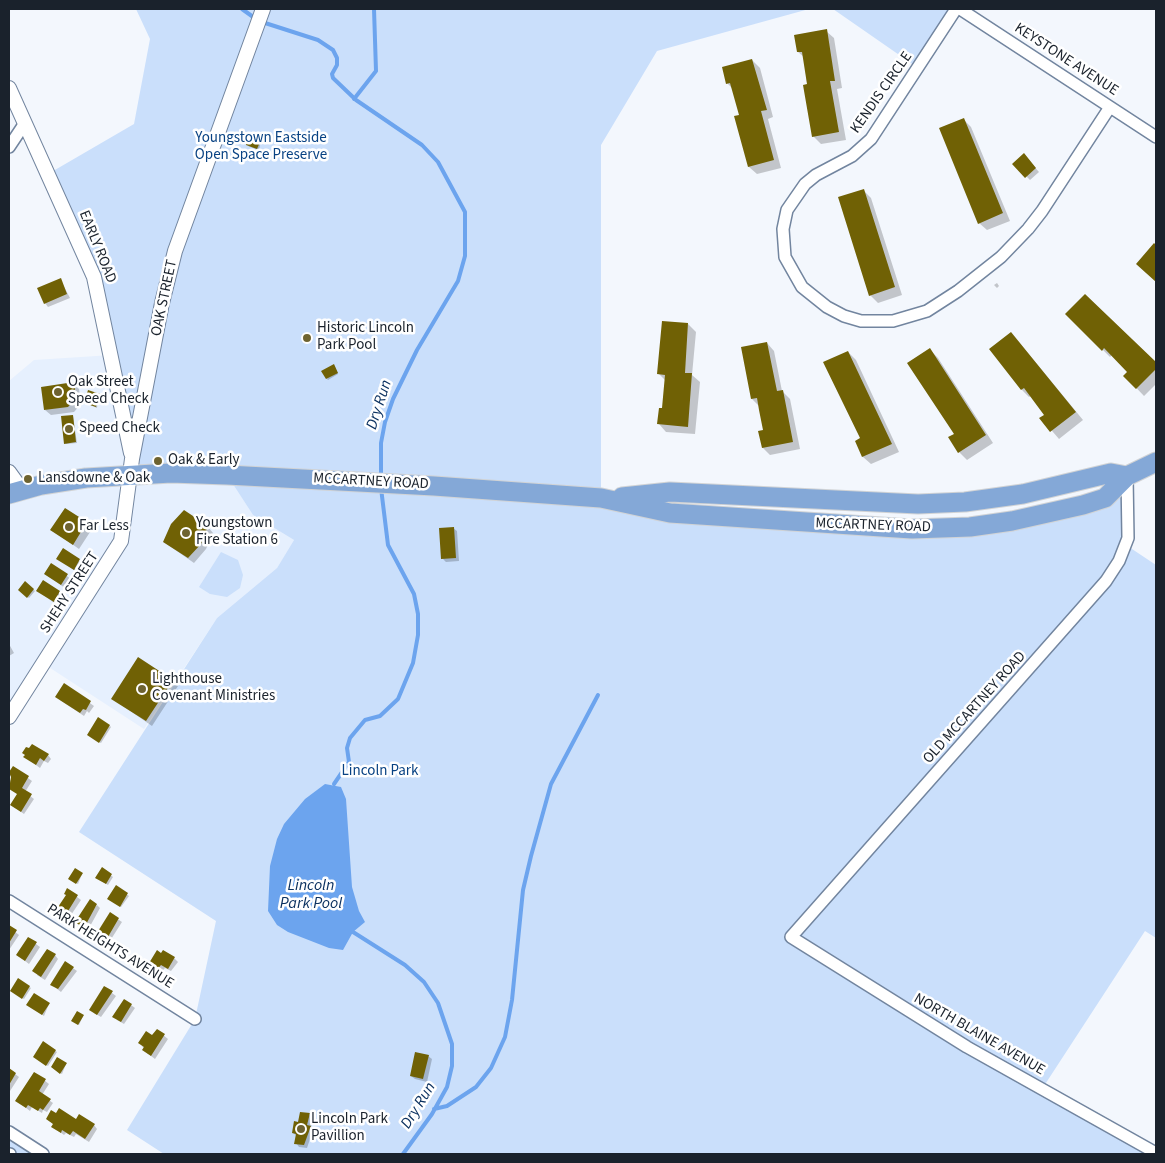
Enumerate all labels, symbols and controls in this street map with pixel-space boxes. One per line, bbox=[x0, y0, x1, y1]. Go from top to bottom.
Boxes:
street label: KEYSTONE AVENUE bbox=[1011, 20, 1121, 100]
street label: KENDIS CIRCLE bbox=[847, 49, 917, 137]
park label: Youngstown Eastside Open Space Preserve bbox=[195, 130, 327, 165]
street label: EARLY ROAD bbox=[74, 208, 120, 286]
street label: OAK STREET bbox=[148, 258, 182, 338]
place label: Historic Lincoln Park Pool bbox=[317, 320, 414, 355]
marker: Historic Lincoln Park Pool bbox=[301, 332, 313, 344]
place label: Oak Street Speed Check bbox=[68, 374, 149, 409]
water label: Dry Run bbox=[363, 378, 397, 432]
marker: Oak Street Speed Check bbox=[52, 386, 64, 398]
place label: Speed Check bbox=[79, 420, 160, 438]
marker: Speed Check bbox=[63, 423, 75, 435]
place label: Oak & Early bbox=[168, 452, 240, 470]
marker: Oak & Early bbox=[152, 455, 164, 467]
place label: Lansdowne & Oak bbox=[38, 470, 150, 488]
street label: MCCARTNEY ROAD bbox=[313, 470, 429, 494]
marker: Lansdowne & Oak bbox=[22, 473, 34, 485]
place label: Youngstown Fire Station 6 bbox=[196, 515, 278, 550]
street label: MCCARTNEY ROAD bbox=[815, 515, 931, 537]
place label: Far Less bbox=[79, 518, 129, 536]
marker: Far Less bbox=[63, 521, 75, 533]
marker: Youngstown Fire Station 6 bbox=[180, 527, 192, 539]
street label: SHEHY STREET bbox=[37, 549, 103, 637]
street label: OLD MCCARTNEY ROAD bbox=[920, 648, 1030, 768]
place label: Lighthouse Covenant Ministries bbox=[152, 671, 275, 706]
marker: Lighthouse Covenant Ministries bbox=[136, 683, 148, 695]
park label: Lincoln Park bbox=[342, 763, 418, 781]
water label: Lincoln Park Pool bbox=[280, 876, 342, 914]
street label: PARK HEIGHTS AVENUE bbox=[43, 901, 177, 993]
street label: NORTH BLAINE AVENUE bbox=[910, 990, 1048, 1080]
water label: Dry Run bbox=[397, 1079, 441, 1133]
place label: Lincoln Park Pavillion bbox=[311, 1111, 388, 1146]
marker: Lincoln Park Pavillion bbox=[295, 1123, 307, 1135]

